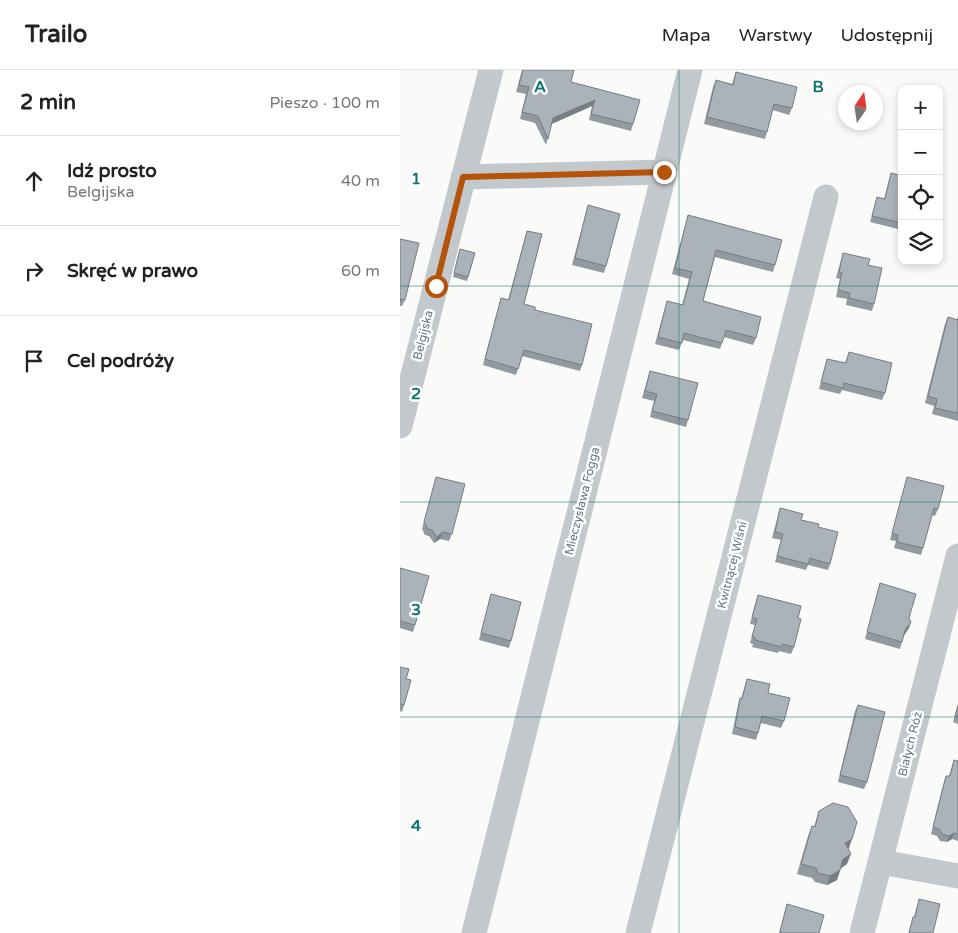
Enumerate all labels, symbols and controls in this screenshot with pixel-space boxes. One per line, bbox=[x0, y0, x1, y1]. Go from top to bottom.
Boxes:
text: Trailo bbox=[25, 20, 87, 49]
text: Mapa bbox=[662, 24, 711, 46]
text: Warstwy bbox=[739, 24, 812, 46]
text: Udostępnij bbox=[840, 24, 933, 46]
text: A bbox=[534, 77, 546, 97]
text: B bbox=[812, 77, 824, 97]
north arrow bbox=[838, 85, 883, 130]
map controls bbox=[898, 85, 943, 265]
button: + bbox=[898, 85, 943, 130]
text: 2 min bbox=[20, 90, 76, 115]
text: Pieszo · 100 m bbox=[269, 93, 380, 113]
button: − bbox=[898, 130, 943, 175]
text: Idź prosto bbox=[67, 160, 157, 182]
route end bbox=[653, 161, 676, 184]
icon: ahead bbox=[20, 167, 48, 195]
text: 1 bbox=[411, 169, 421, 189]
text: 40 m bbox=[341, 171, 380, 191]
button: locate bbox=[898, 175, 943, 220]
text: Belgijska bbox=[67, 182, 134, 202]
button: layers bbox=[898, 220, 943, 265]
icon: right bbox=[20, 257, 48, 285]
text: Skręć w prawo bbox=[67, 260, 198, 282]
text: 60 m bbox=[341, 261, 380, 281]
route start bbox=[425, 275, 448, 298]
street label: Belgijska bbox=[410, 309, 436, 361]
icon: arrive bbox=[20, 347, 48, 375]
text: Cel podróży bbox=[67, 350, 174, 372]
text: 2 bbox=[411, 384, 421, 404]
street label: Mieczysława Fogga bbox=[562, 446, 602, 556]
street label: Kwitnącej Wiśni bbox=[714, 520, 750, 610]
text: 3 bbox=[411, 600, 421, 620]
street label: Białych Róż bbox=[895, 710, 925, 778]
text: 4 bbox=[411, 816, 421, 836]

